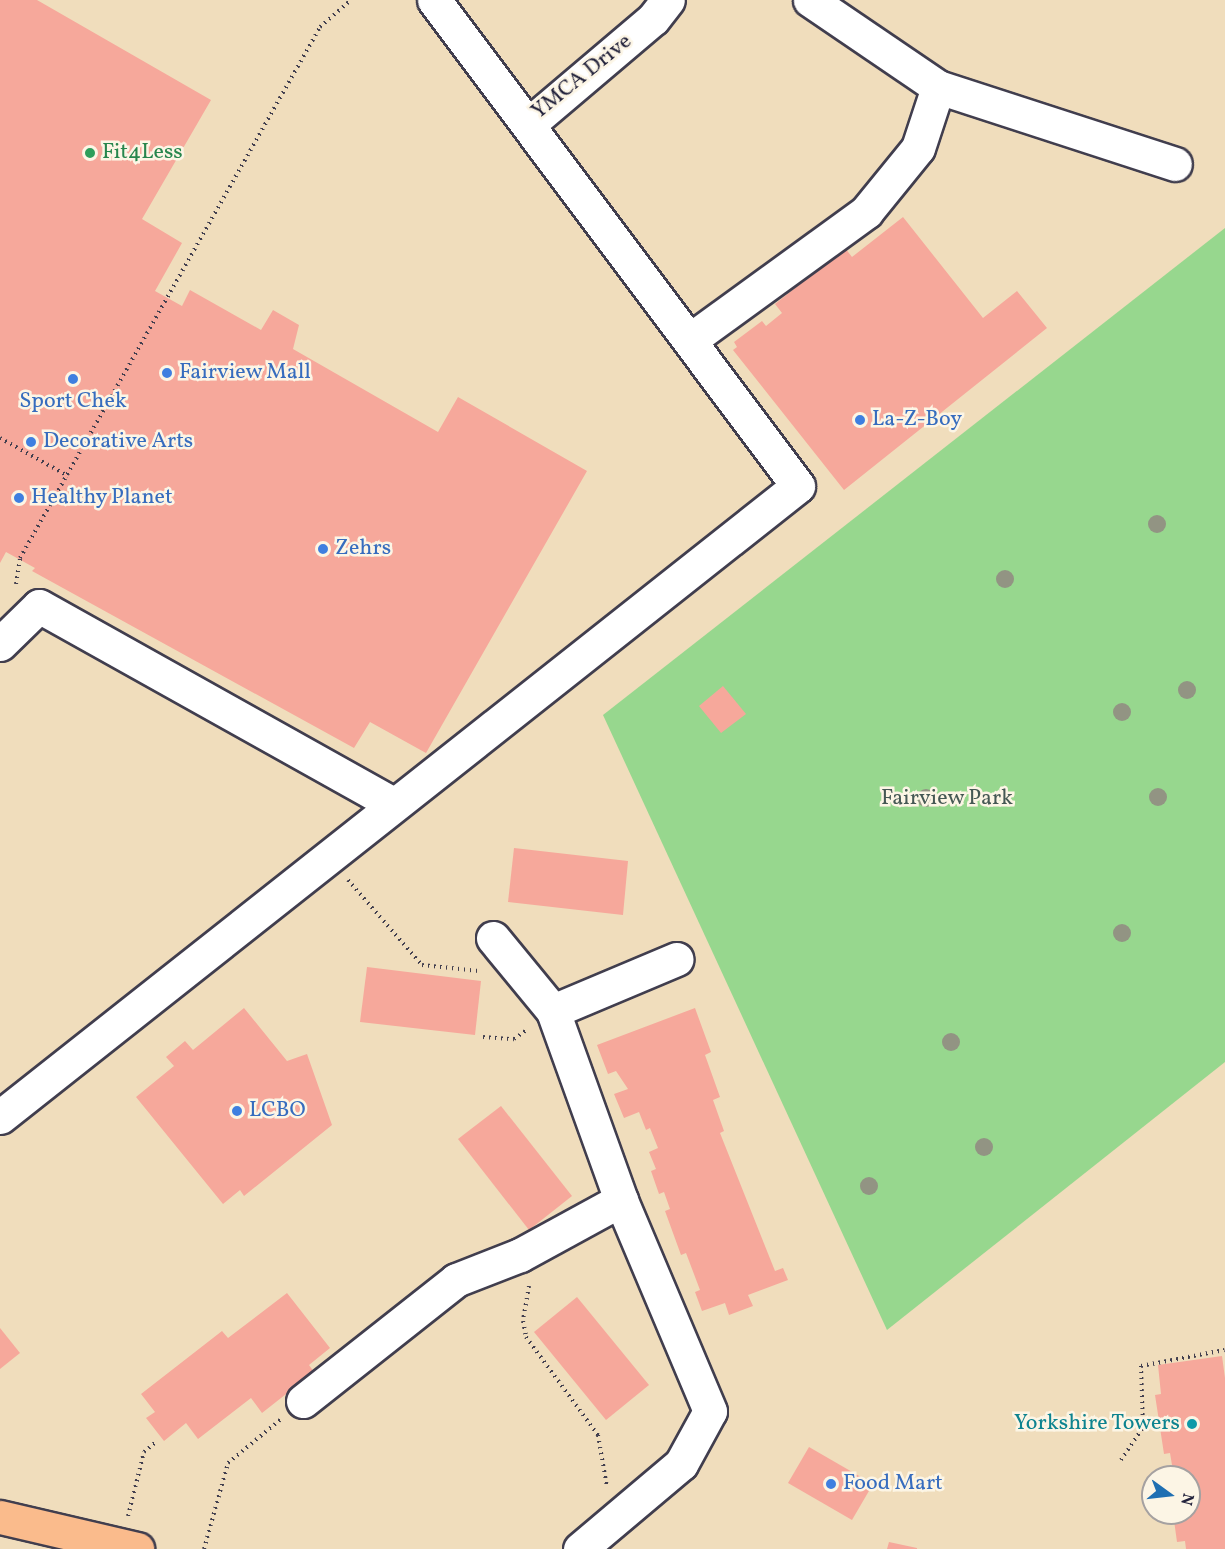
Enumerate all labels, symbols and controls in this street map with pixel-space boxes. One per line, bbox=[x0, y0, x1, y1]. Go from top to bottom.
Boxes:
street label: YMCA Drive bbox=[527, 29, 637, 125]
place label: Fit4Less bbox=[102, 140, 183, 166]
marker: Fit4Less bbox=[83, 146, 97, 160]
place label: Fairview Mall bbox=[179, 360, 312, 386]
marker: Fairview Mall bbox=[160, 366, 174, 380]
marker: Sport Chek bbox=[66, 372, 80, 386]
place label: Sport Chek bbox=[19, 389, 127, 415]
place label: La-Z-Boy bbox=[872, 407, 962, 433]
marker: La-Z-Boy bbox=[853, 413, 867, 427]
place label: Decorative Arts bbox=[43, 429, 193, 455]
marker: Decorative Arts bbox=[24, 435, 38, 449]
place label: Healthy Planet bbox=[31, 485, 173, 511]
marker: Healthy Planet bbox=[12, 491, 26, 505]
place label: Zehrs bbox=[335, 536, 391, 562]
marker: Zehrs bbox=[316, 542, 330, 556]
park label: Fairview Park bbox=[881, 786, 1013, 812]
place label: LCBO bbox=[249, 1098, 305, 1124]
marker: LCBO bbox=[230, 1104, 244, 1118]
place label: Yorkshire Towers bbox=[1013, 1411, 1180, 1437]
marker: Yorkshire Towers bbox=[1185, 1417, 1199, 1431]
north arrow bbox=[1141, 1465, 1201, 1525]
place label: Food Mart bbox=[843, 1471, 943, 1497]
marker: Food Mart bbox=[824, 1477, 838, 1491]
text: N bbox=[1174, 1491, 1199, 1508]

